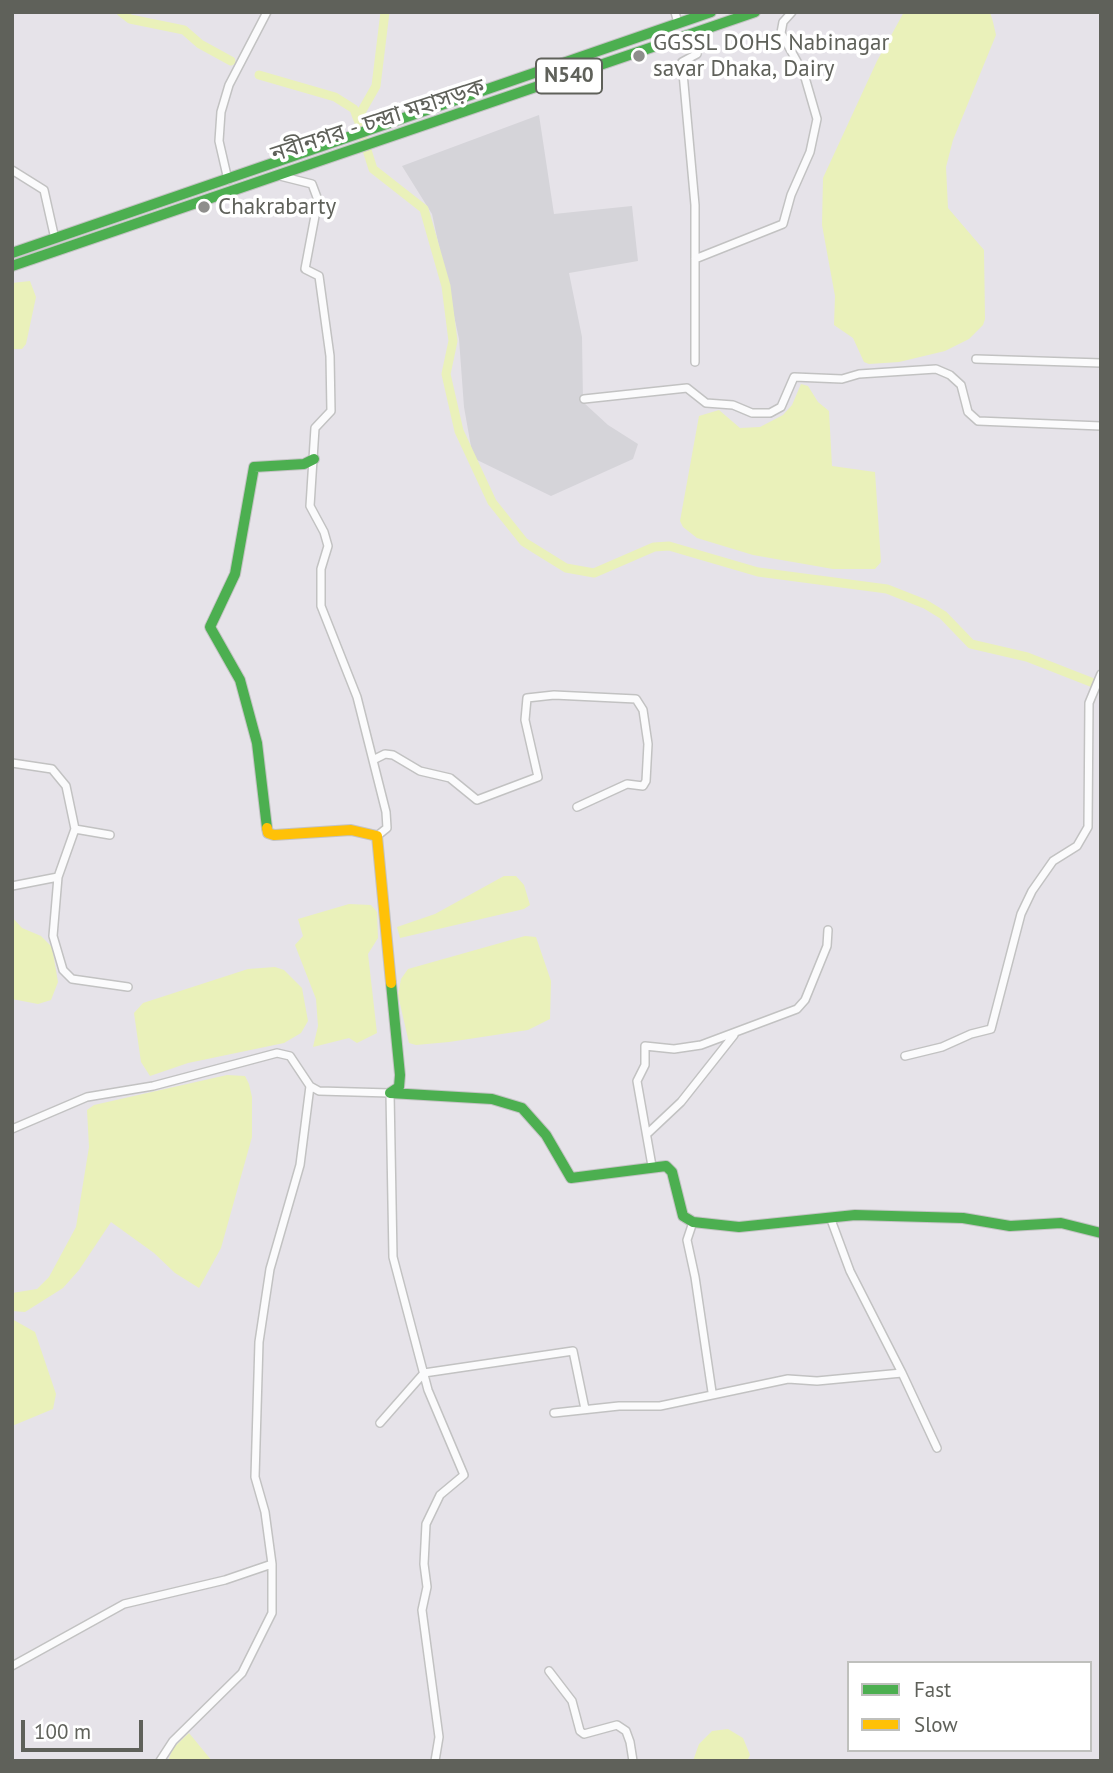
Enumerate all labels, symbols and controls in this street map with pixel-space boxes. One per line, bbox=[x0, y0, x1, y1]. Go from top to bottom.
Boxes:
place label: GGSSL DOHS Nabinagar savar Dhaka, Dairy bbox=[653, 29, 889, 83]
marker: GGSSL DOHS Nabinagar savar Dhaka, Dairy bbox=[631, 48, 647, 64]
road number: N540 bbox=[536, 58, 602, 94]
street label: নবীনগর - চন্দ্রা মহাসড়ক bbox=[268, 73, 488, 169]
place label: Chakrabarty bbox=[218, 193, 336, 221]
marker: Chakrabarty bbox=[196, 199, 212, 215]
legend bbox=[847, 1661, 1092, 1752]
text: Fast bbox=[914, 1676, 951, 1703]
scale bar bbox=[24, 1706, 147, 1750]
text: Slow bbox=[914, 1711, 958, 1738]
text: 100 m bbox=[34, 1718, 91, 1745]

